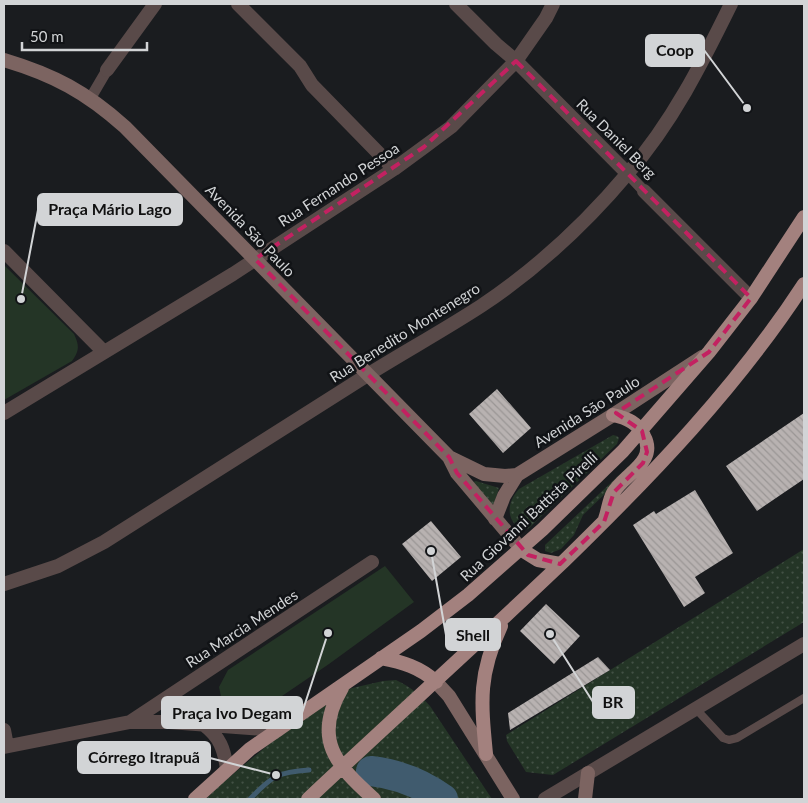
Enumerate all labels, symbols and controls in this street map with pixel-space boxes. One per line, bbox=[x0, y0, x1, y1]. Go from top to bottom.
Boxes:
scale bar bbox=[22, 20, 148, 52]
text: 50 m bbox=[30, 27, 64, 45]
callout: Coop bbox=[646, 35, 704, 66]
text: Coop bbox=[656, 40, 694, 59]
street label: Rua Daniel Berg bbox=[573, 95, 660, 182]
street label: Rua Fernando Pessoa bbox=[275, 138, 402, 230]
street label: Avenida São Paulo bbox=[202, 180, 299, 280]
callout: Praça Mário Lago bbox=[38, 194, 182, 225]
text: Praça Mário Lago bbox=[48, 199, 172, 218]
street label: Rua Benedito Montenegro bbox=[326, 278, 483, 386]
street label: Avenida São Paulo bbox=[530, 371, 643, 451]
street label: Rua Giovanni Battista Pirelli bbox=[456, 448, 601, 585]
street label: Rua Marcia Mendes bbox=[182, 585, 301, 671]
callout: Shell bbox=[446, 619, 500, 650]
text: Shell bbox=[456, 625, 490, 644]
callout: BR bbox=[593, 687, 634, 718]
text: BR bbox=[603, 692, 624, 711]
callout: Praça Ivo Degam bbox=[162, 697, 302, 728]
text: Praça Ivo Degam bbox=[172, 703, 292, 722]
callout: Córrego Itrapuã bbox=[78, 742, 210, 773]
text: Córrego Itrapuã bbox=[88, 747, 200, 766]

